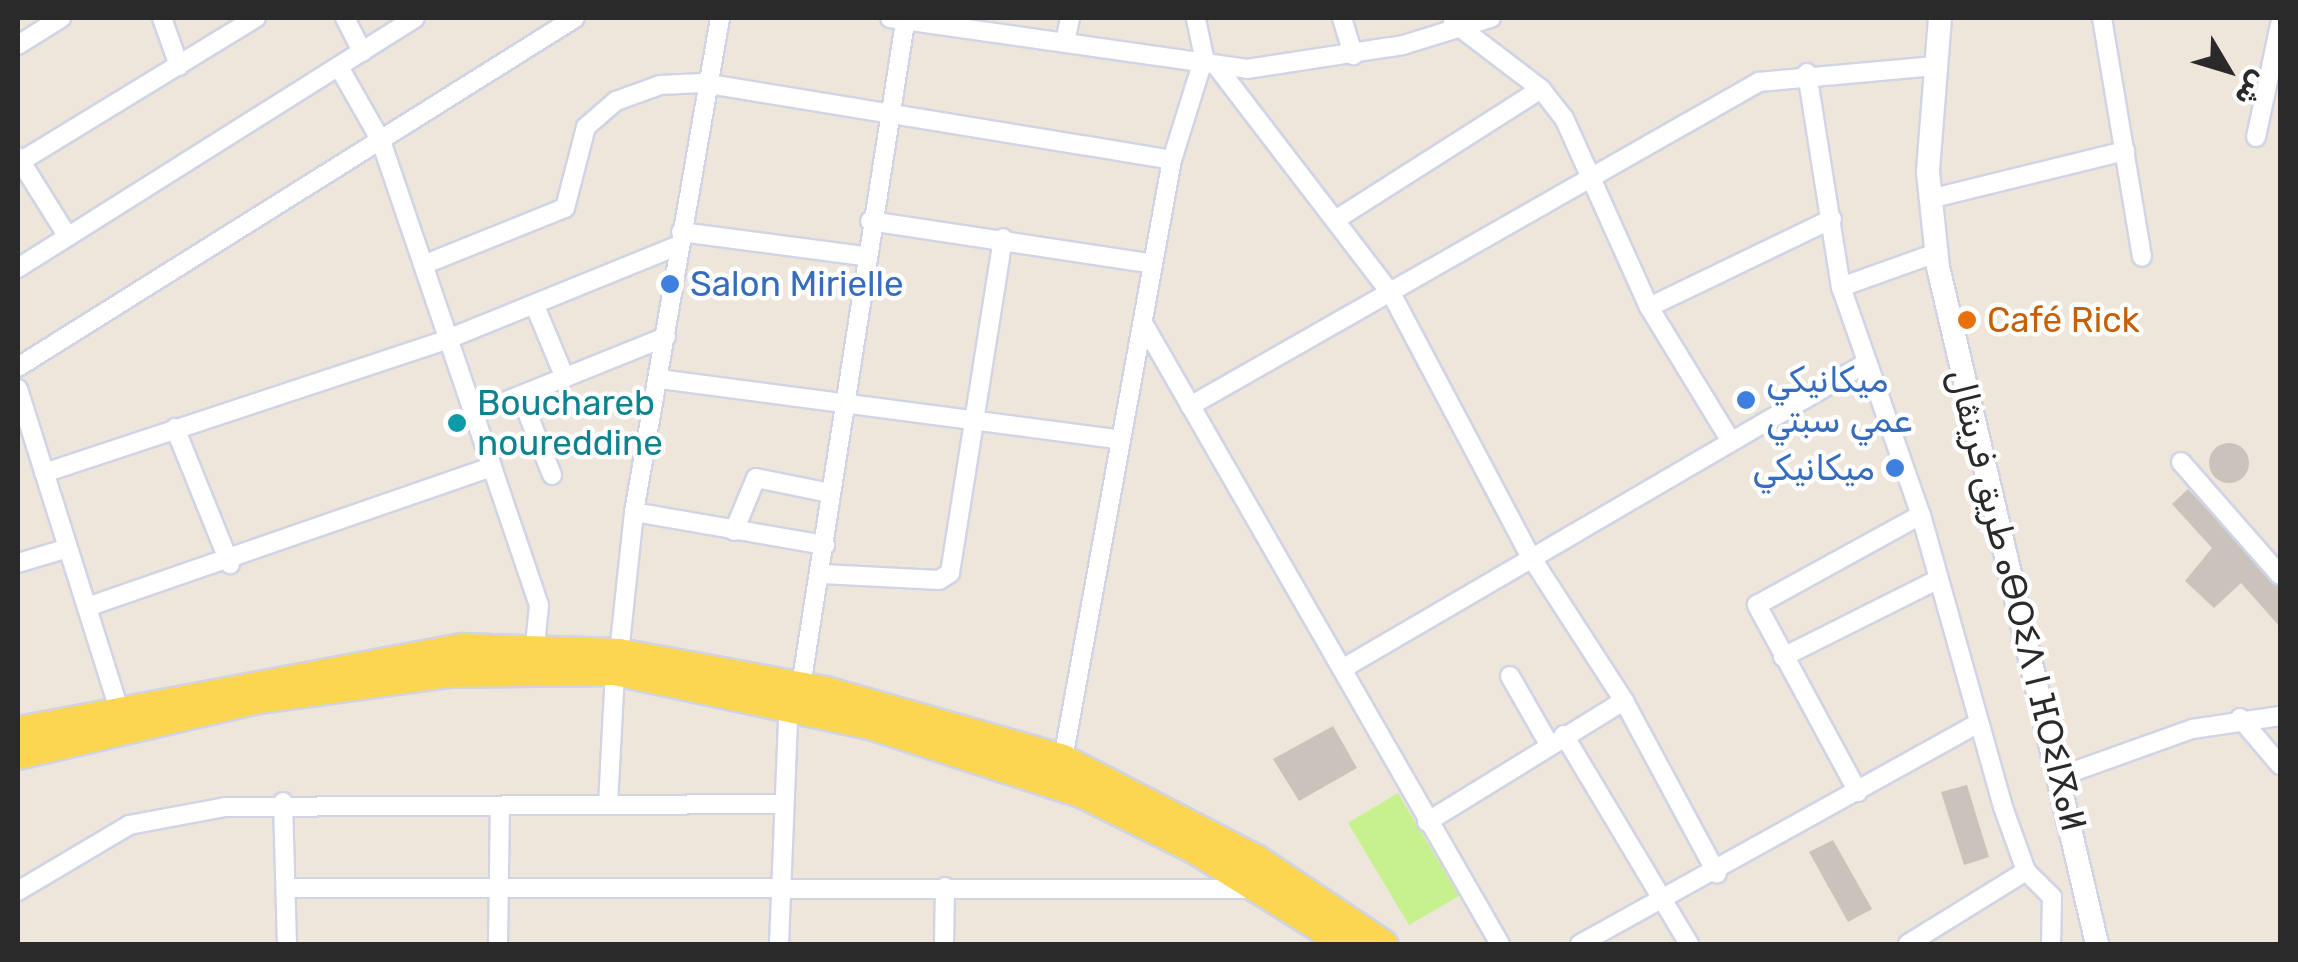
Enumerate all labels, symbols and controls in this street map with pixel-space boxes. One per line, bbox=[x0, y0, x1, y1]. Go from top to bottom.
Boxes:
north arrow bbox=[2178, 20, 2278, 120]
text: ش bbox=[2228, 65, 2276, 113]
place label: Salon Mirielle bbox=[690, 263, 904, 305]
marker: Salon Mirielle bbox=[659, 273, 681, 295]
place label: Café Rick bbox=[1987, 299, 2140, 341]
marker: Café Rick bbox=[1956, 309, 1978, 331]
place label: ميكانيكي عمي سبتي bbox=[1766, 359, 1912, 441]
street label: طريق فرينڨال ⴰⴱⵔⵉⴷ ⵏ ⴼⵔⵉⵏⴳⴰⵍ bbox=[1939, 365, 2095, 835]
place label: Bouchareb noureddine bbox=[477, 382, 663, 464]
marker: ميكانيكي عمي سبتي bbox=[1735, 389, 1757, 411]
marker: Bouchareb noureddine bbox=[446, 412, 468, 434]
place label: ميكانيكي bbox=[1752, 447, 1875, 489]
marker: ميكانيكي bbox=[1884, 457, 1906, 479]

